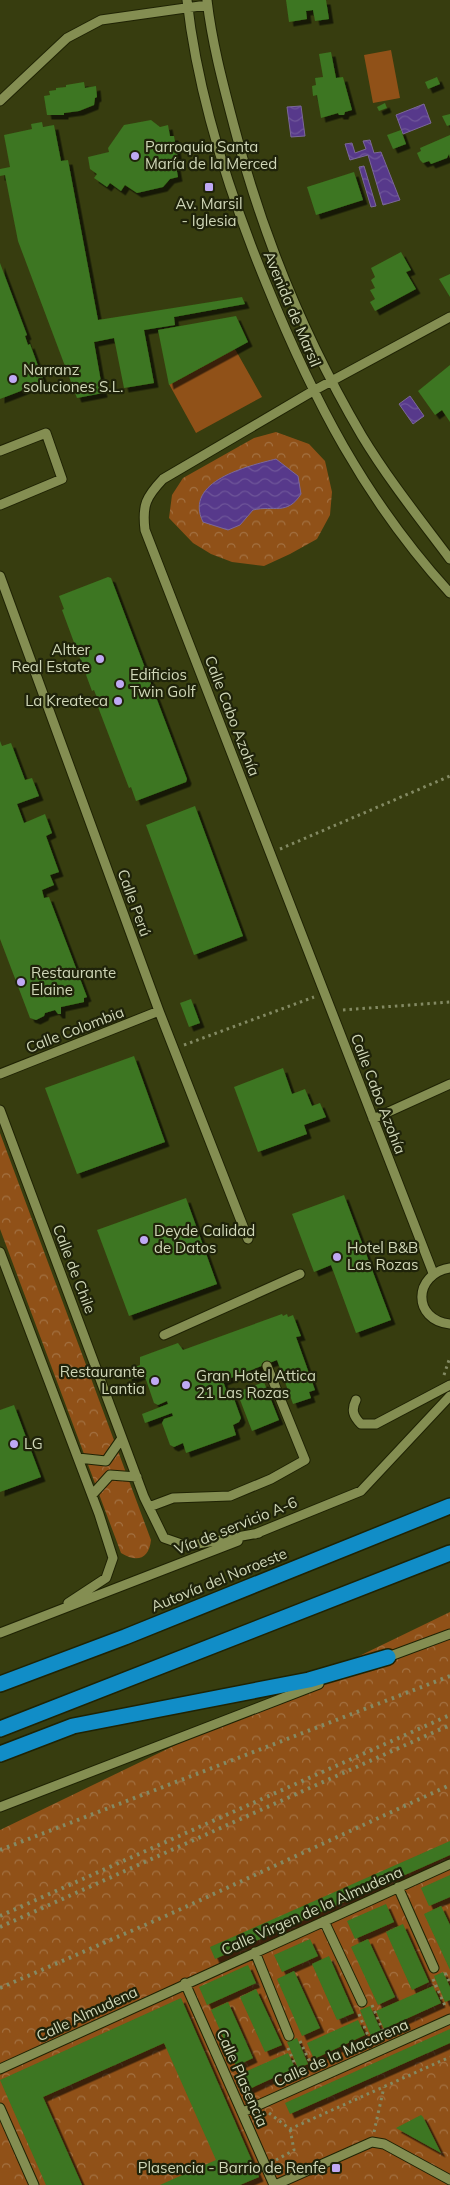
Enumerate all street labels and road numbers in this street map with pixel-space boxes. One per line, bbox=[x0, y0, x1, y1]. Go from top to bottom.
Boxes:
street label: Avenida de Marsil bbox=[260, 248, 325, 370]
street label: Calle Cabo Azohía bbox=[201, 653, 264, 779]
street label: Calle Perú bbox=[114, 867, 155, 939]
street label: Calle Colombia bbox=[23, 1002, 126, 1057]
street label: Calle Cabo Azohía bbox=[347, 1031, 410, 1157]
street label: Calle de Chile bbox=[49, 1222, 100, 1316]
street label: Vía de servicio A-6 bbox=[172, 1492, 300, 1559]
street label: Autovía del Noroeste bbox=[148, 1544, 290, 1615]
street label: Calle Virgen de la Almudena bbox=[218, 1862, 405, 1959]
street label: Calle Almudena bbox=[33, 1982, 140, 2045]
street label: Calle de la Macarena bbox=[271, 2014, 411, 2091]
street label: Calle Plasencia bbox=[212, 2026, 272, 2130]

